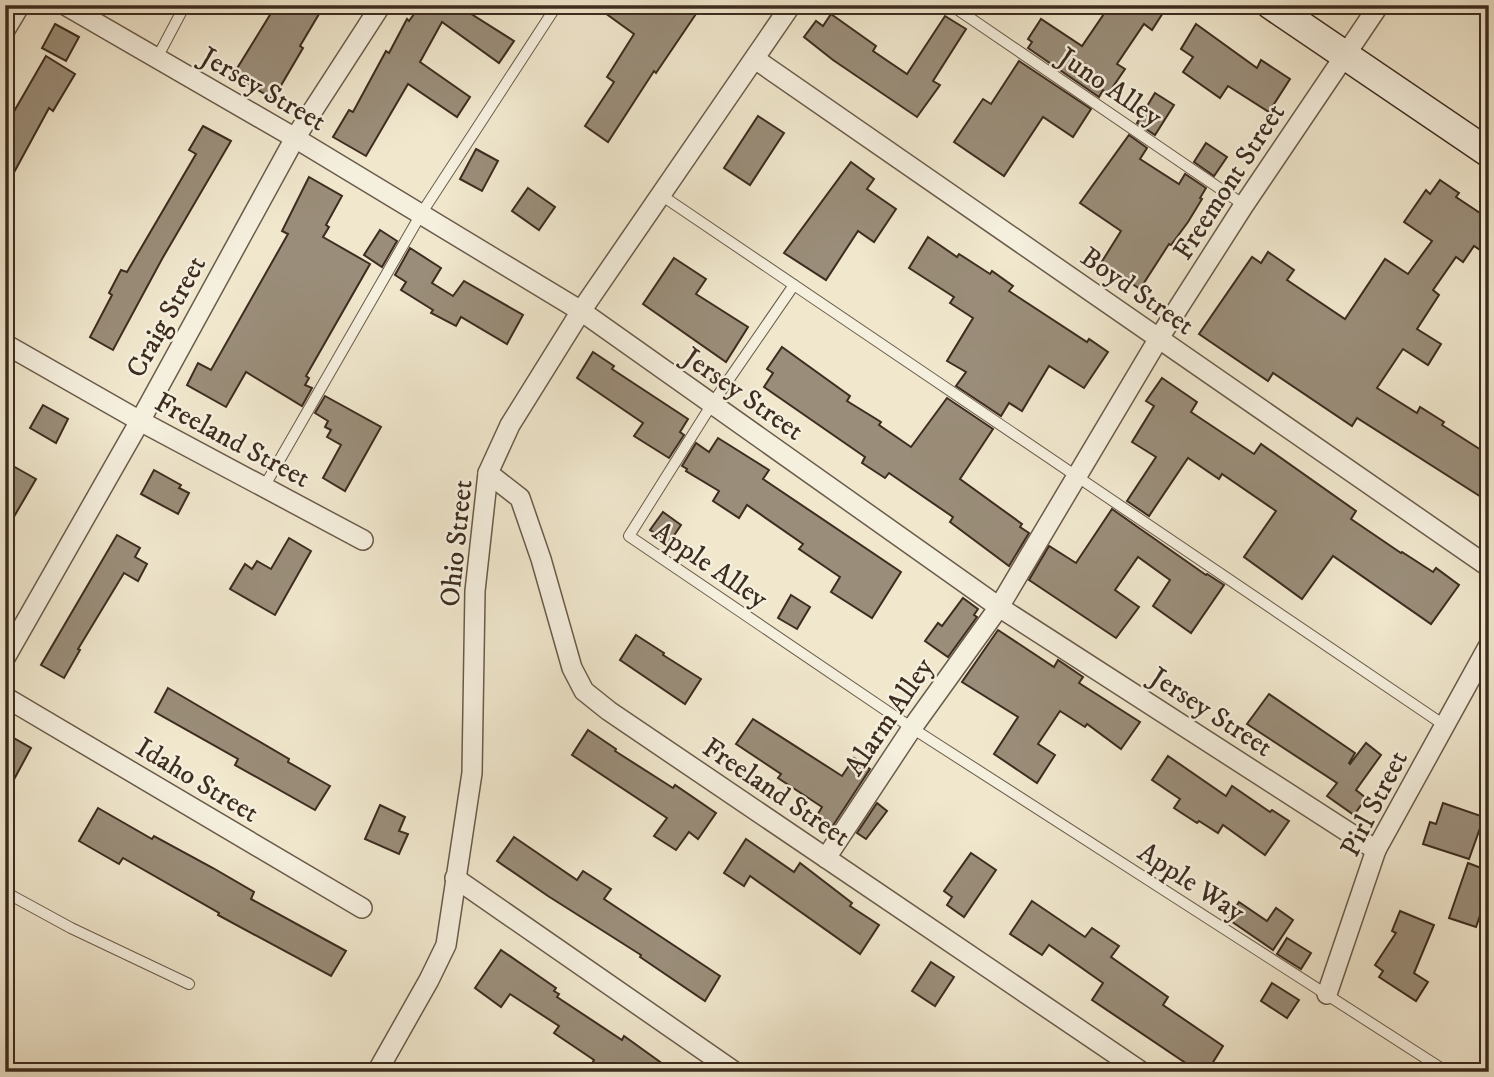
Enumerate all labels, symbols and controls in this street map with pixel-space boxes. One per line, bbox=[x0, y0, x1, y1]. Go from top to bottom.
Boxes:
street label: Jersey Street bbox=[192, 38, 332, 139]
street label: Juno Alley bbox=[1049, 38, 1169, 135]
street label: Freemont Street bbox=[1166, 97, 1293, 267]
street label: Boyd Street bbox=[1074, 239, 1201, 343]
street label: Craig Street bbox=[119, 250, 214, 384]
street label: Jersey Street bbox=[674, 338, 810, 448]
street label: Freeland Street bbox=[149, 385, 316, 496]
street label: Ohio Street bbox=[432, 478, 481, 608]
street label: Apple Alley bbox=[646, 514, 775, 617]
street label: Alarm Alley bbox=[837, 650, 942, 783]
street label: Jersey Street bbox=[1141, 658, 1279, 765]
street label: Idaho Street bbox=[129, 730, 265, 831]
street label: Freeland Street bbox=[696, 730, 857, 854]
street label: Pirl Street bbox=[1333, 745, 1416, 863]
street label: Apple Way bbox=[1131, 835, 1252, 930]

